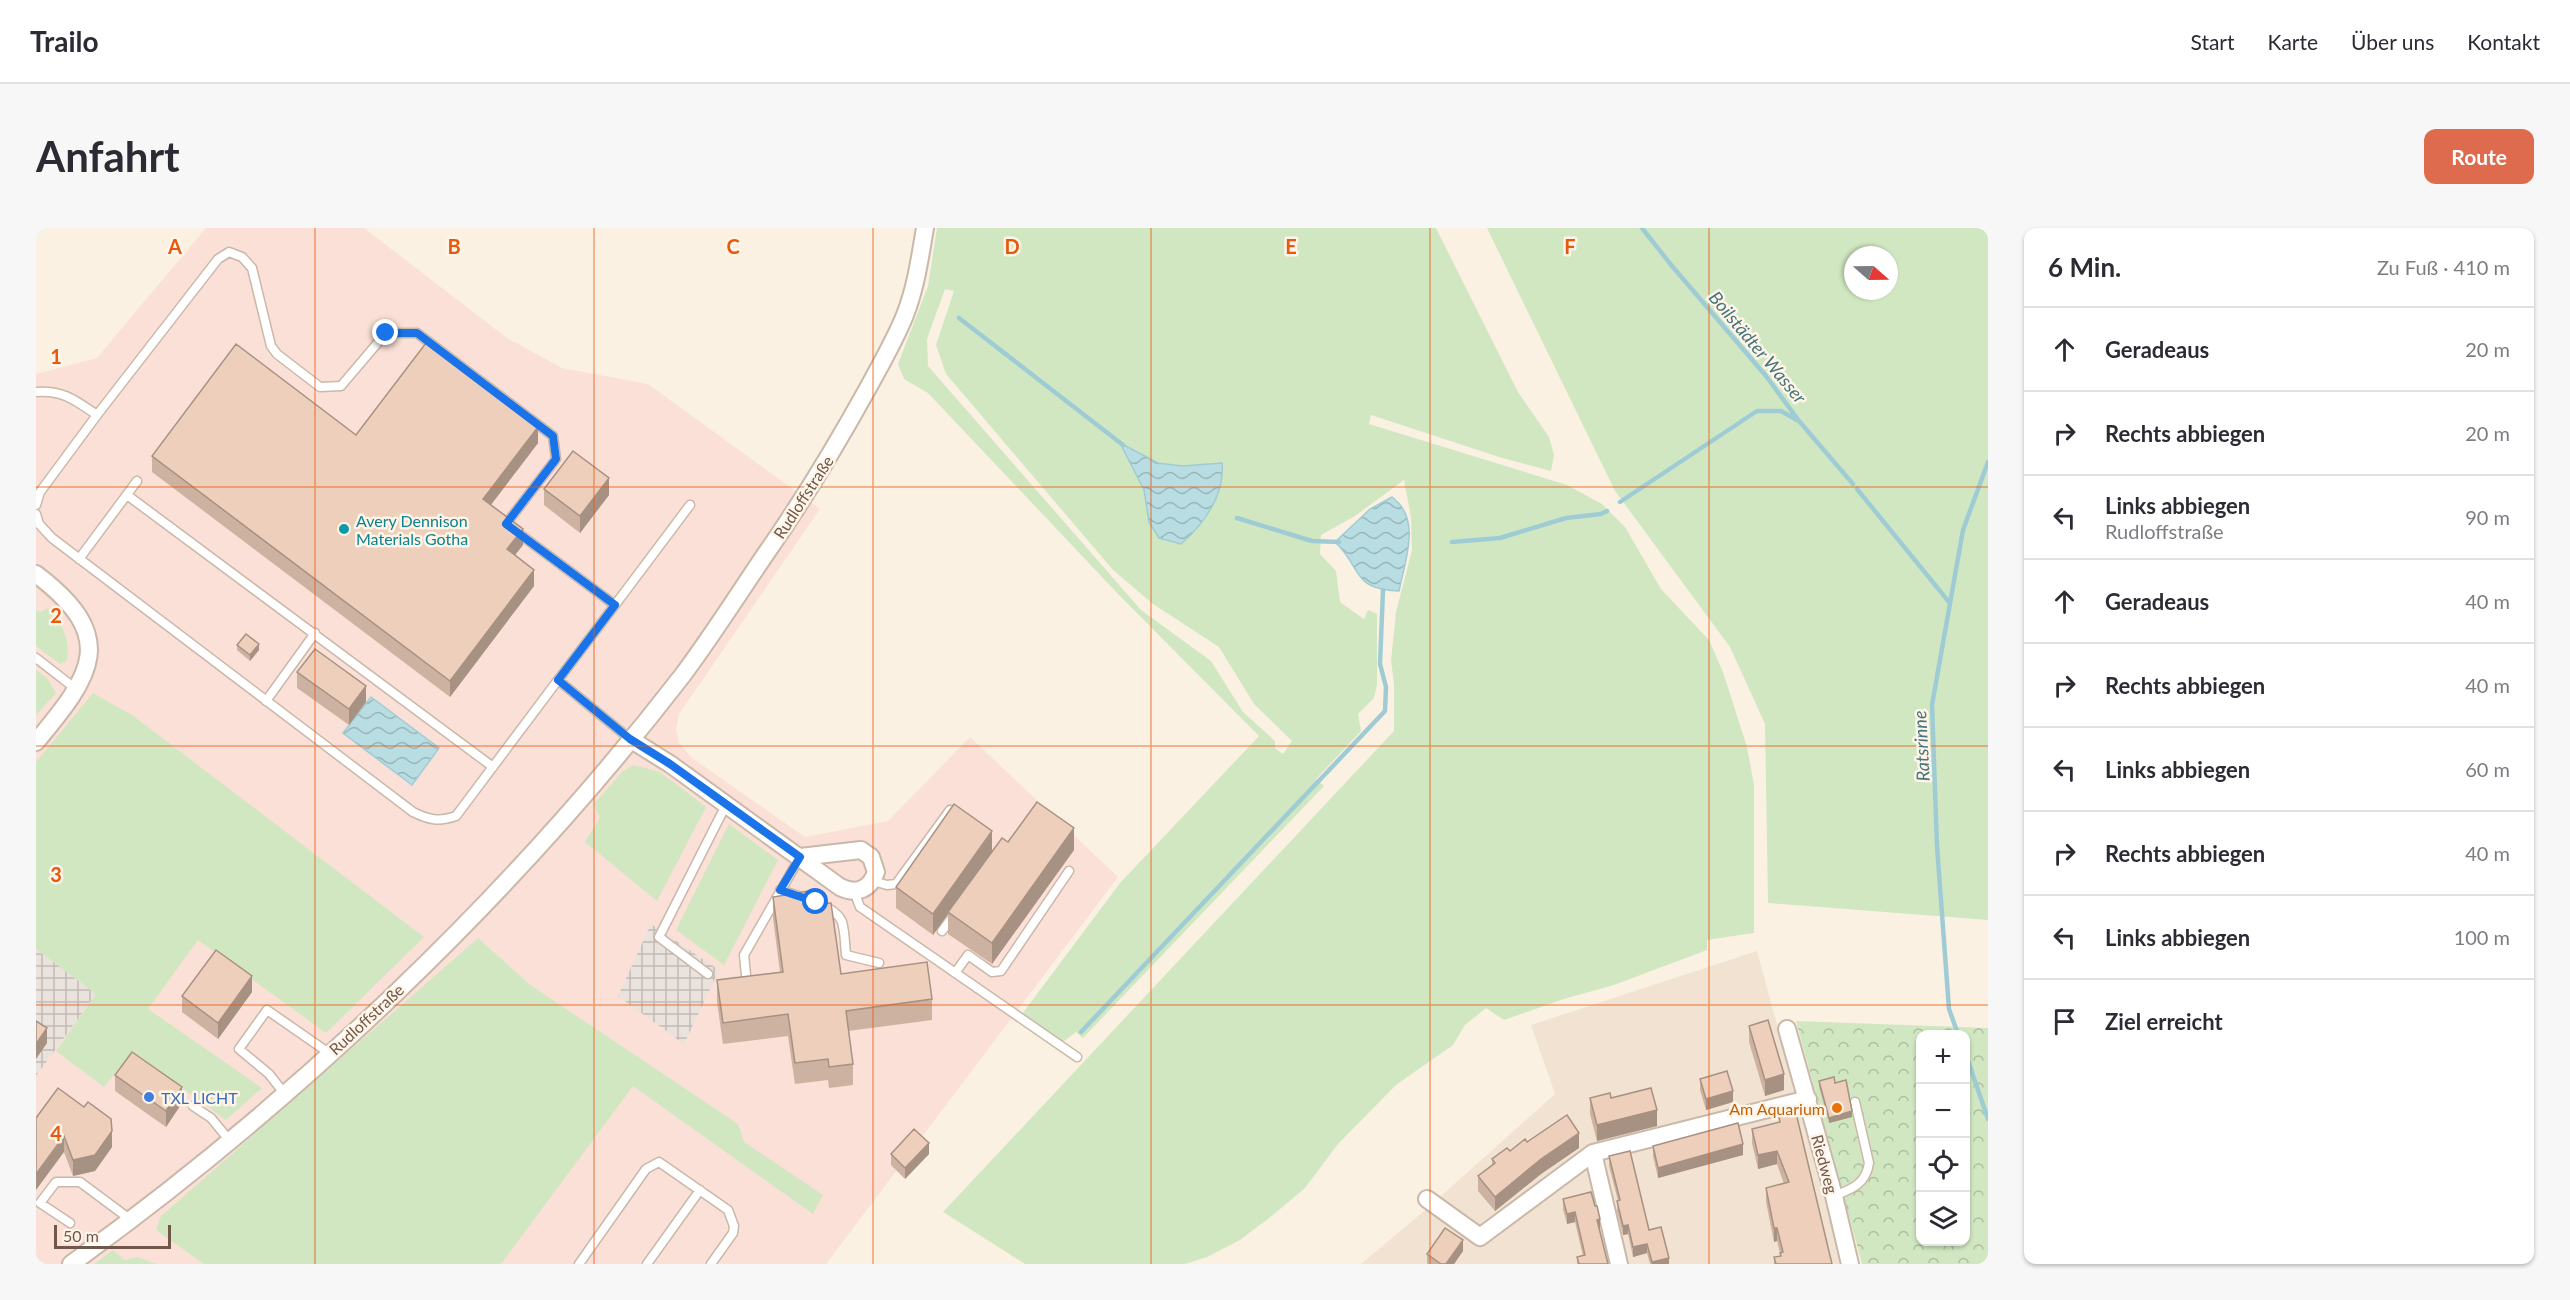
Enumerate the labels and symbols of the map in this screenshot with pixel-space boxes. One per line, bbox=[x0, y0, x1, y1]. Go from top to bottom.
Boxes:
text: A bbox=[167, 234, 182, 258]
text: B bbox=[447, 234, 461, 258]
text: C bbox=[726, 234, 740, 258]
text: D bbox=[1004, 234, 1020, 258]
text: E bbox=[1285, 234, 1297, 258]
text: F bbox=[1564, 234, 1576, 258]
north arrow bbox=[1844, 246, 1898, 300]
water label: Boilstädter Wasser bbox=[1705, 286, 1812, 408]
route end bbox=[372, 319, 398, 345]
text: 1 bbox=[50, 344, 62, 368]
street label: Rudloffstraße bbox=[769, 452, 837, 542]
place label: Avery Dennison Materials Gotha bbox=[356, 511, 468, 548]
marker: Avery Dennison Materials Gotha bbox=[337, 522, 351, 536]
text: 2 bbox=[50, 603, 62, 627]
water label: Ratsrinne bbox=[1908, 710, 1934, 782]
text: 3 bbox=[50, 862, 62, 886]
route start bbox=[802, 888, 828, 914]
street label: Rudloffstraße bbox=[325, 980, 407, 1058]
place label: TXL LICHT bbox=[161, 1088, 238, 1107]
marker: TXL LICHT bbox=[142, 1090, 156, 1104]
place label: Am Aquarium bbox=[1729, 1099, 1825, 1118]
marker: Am Aquarium bbox=[1830, 1101, 1844, 1115]
text: 4 bbox=[50, 1121, 62, 1145]
street label: Riedweg bbox=[1808, 1132, 1842, 1196]
scale bar bbox=[54, 1222, 171, 1250]

